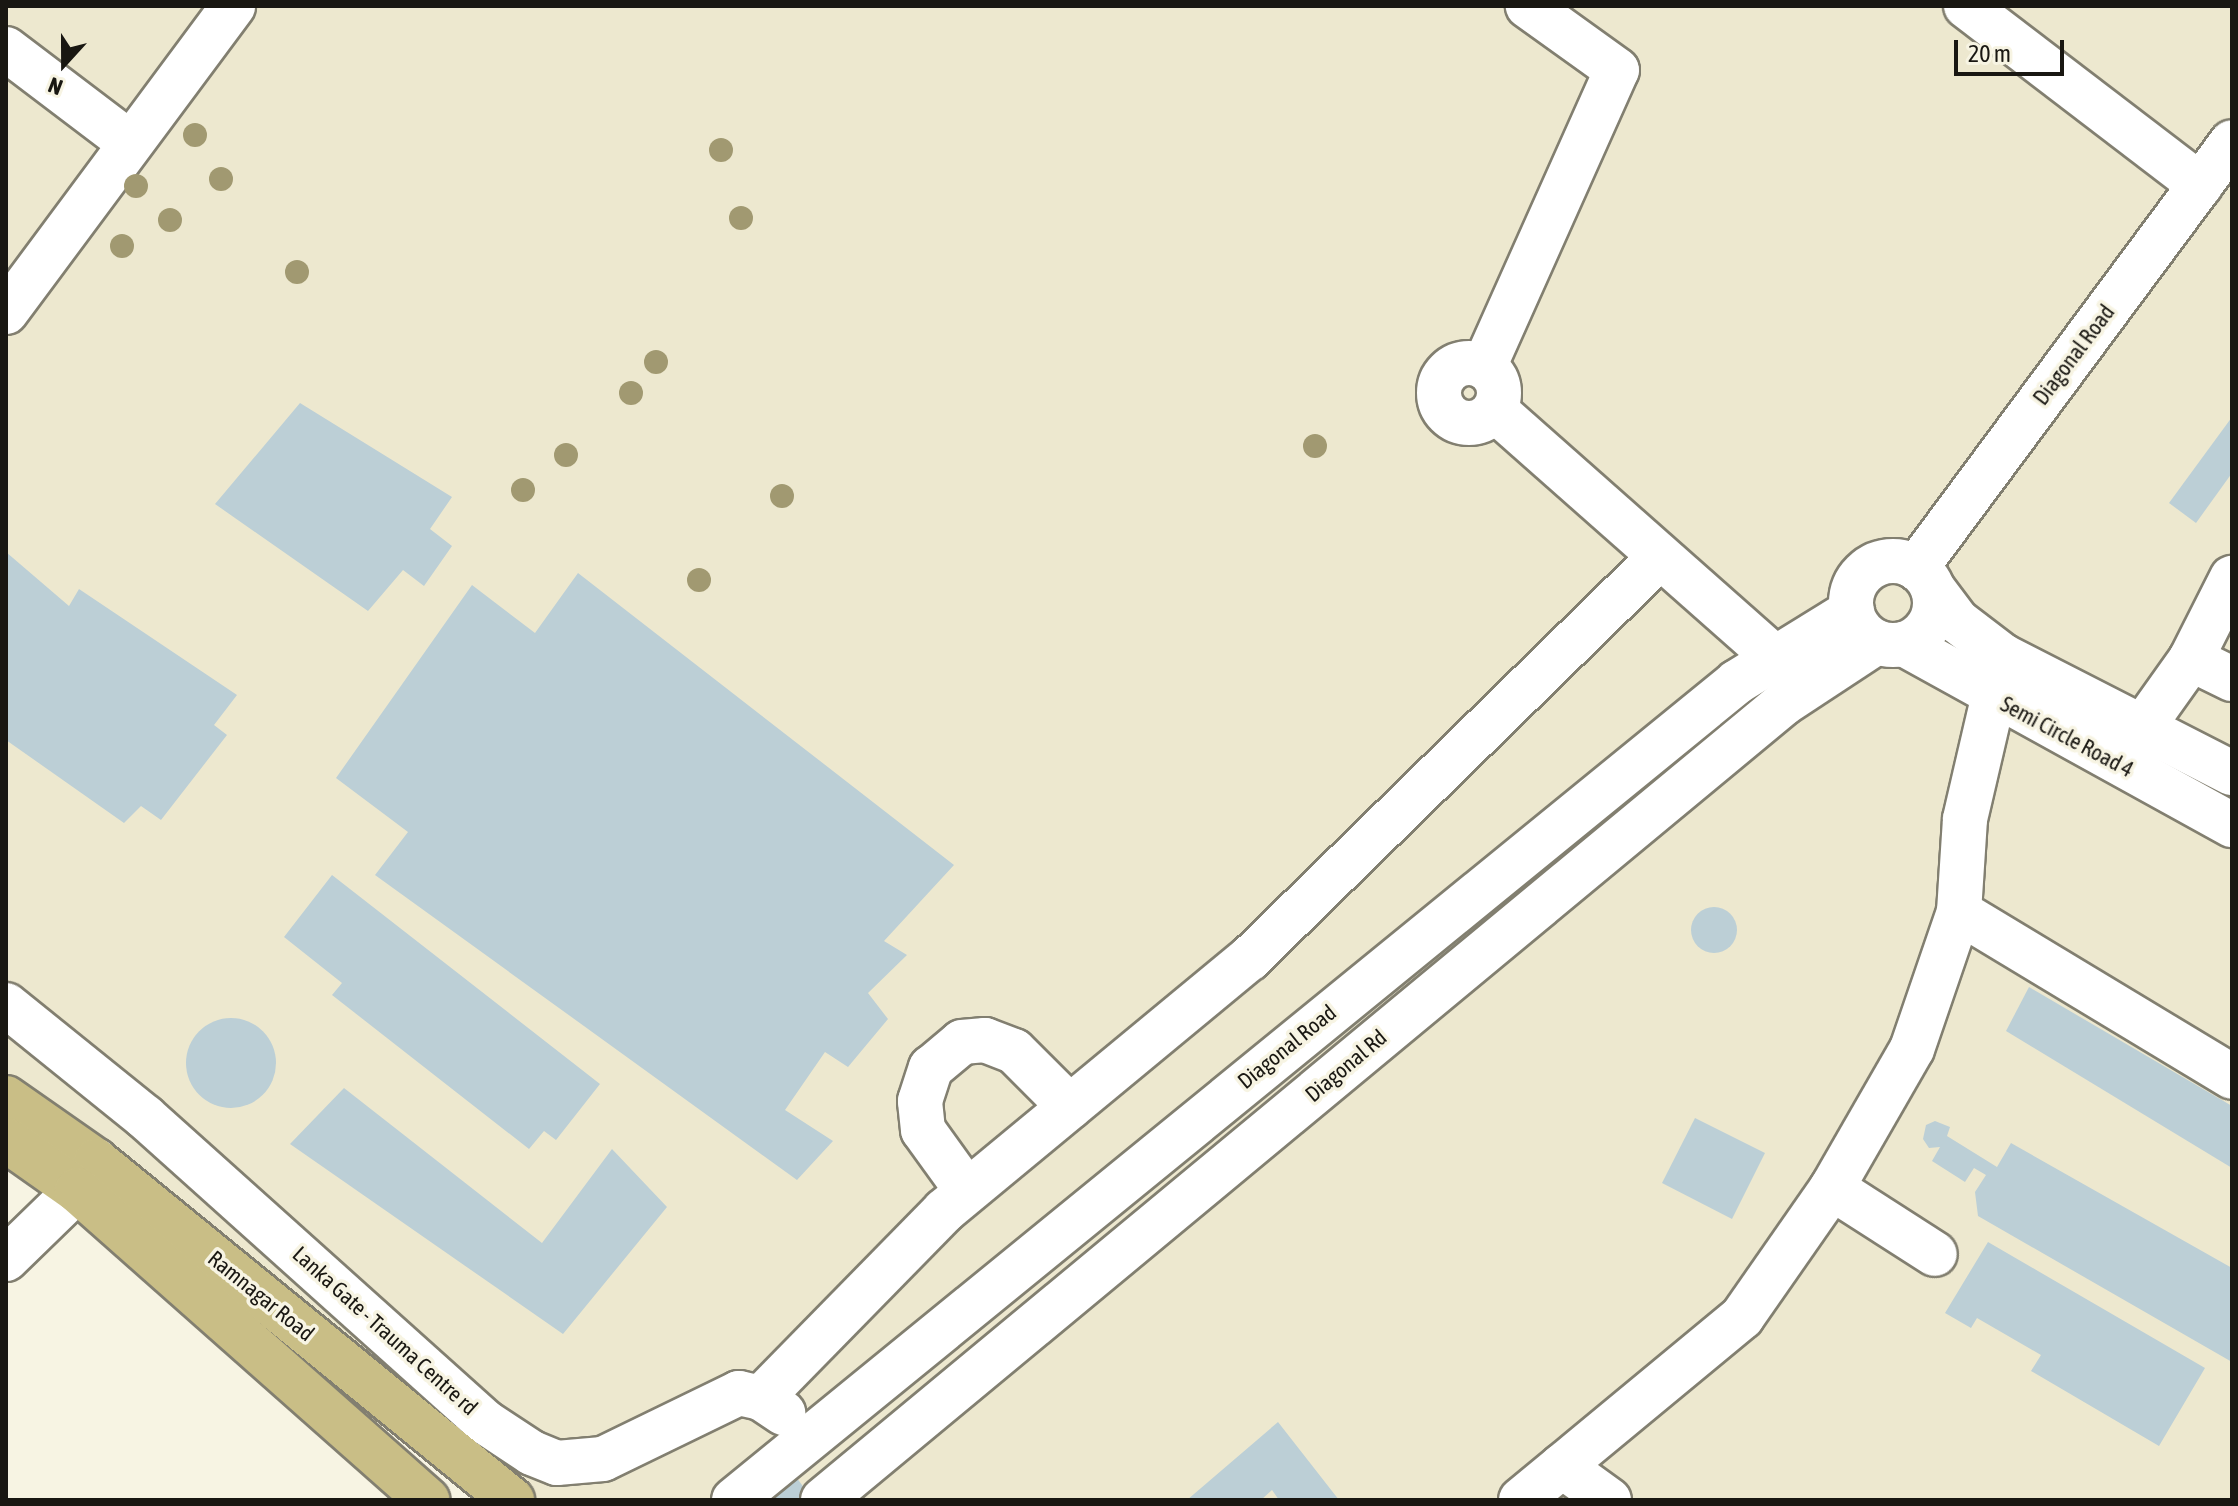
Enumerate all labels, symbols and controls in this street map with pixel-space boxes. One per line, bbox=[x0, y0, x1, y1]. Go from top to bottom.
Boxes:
north arrow bbox=[24, 24, 104, 104]
scale bar bbox=[1958, 24, 2068, 74]
text: 20 m bbox=[1968, 40, 2011, 67]
text: N bbox=[45, 72, 66, 101]
street label: Diagonal Road bbox=[2028, 300, 2120, 410]
street label: Semi Circle Road 4 bbox=[1996, 691, 2138, 783]
street label: Diagonal Road bbox=[1233, 999, 1341, 1095]
street label: Diagonal Rd bbox=[1300, 1024, 1392, 1108]
street label: Lanka Gate - Trauma Centre rd bbox=[287, 1241, 483, 1421]
street label: Ramnagar Road bbox=[203, 1245, 319, 1347]

